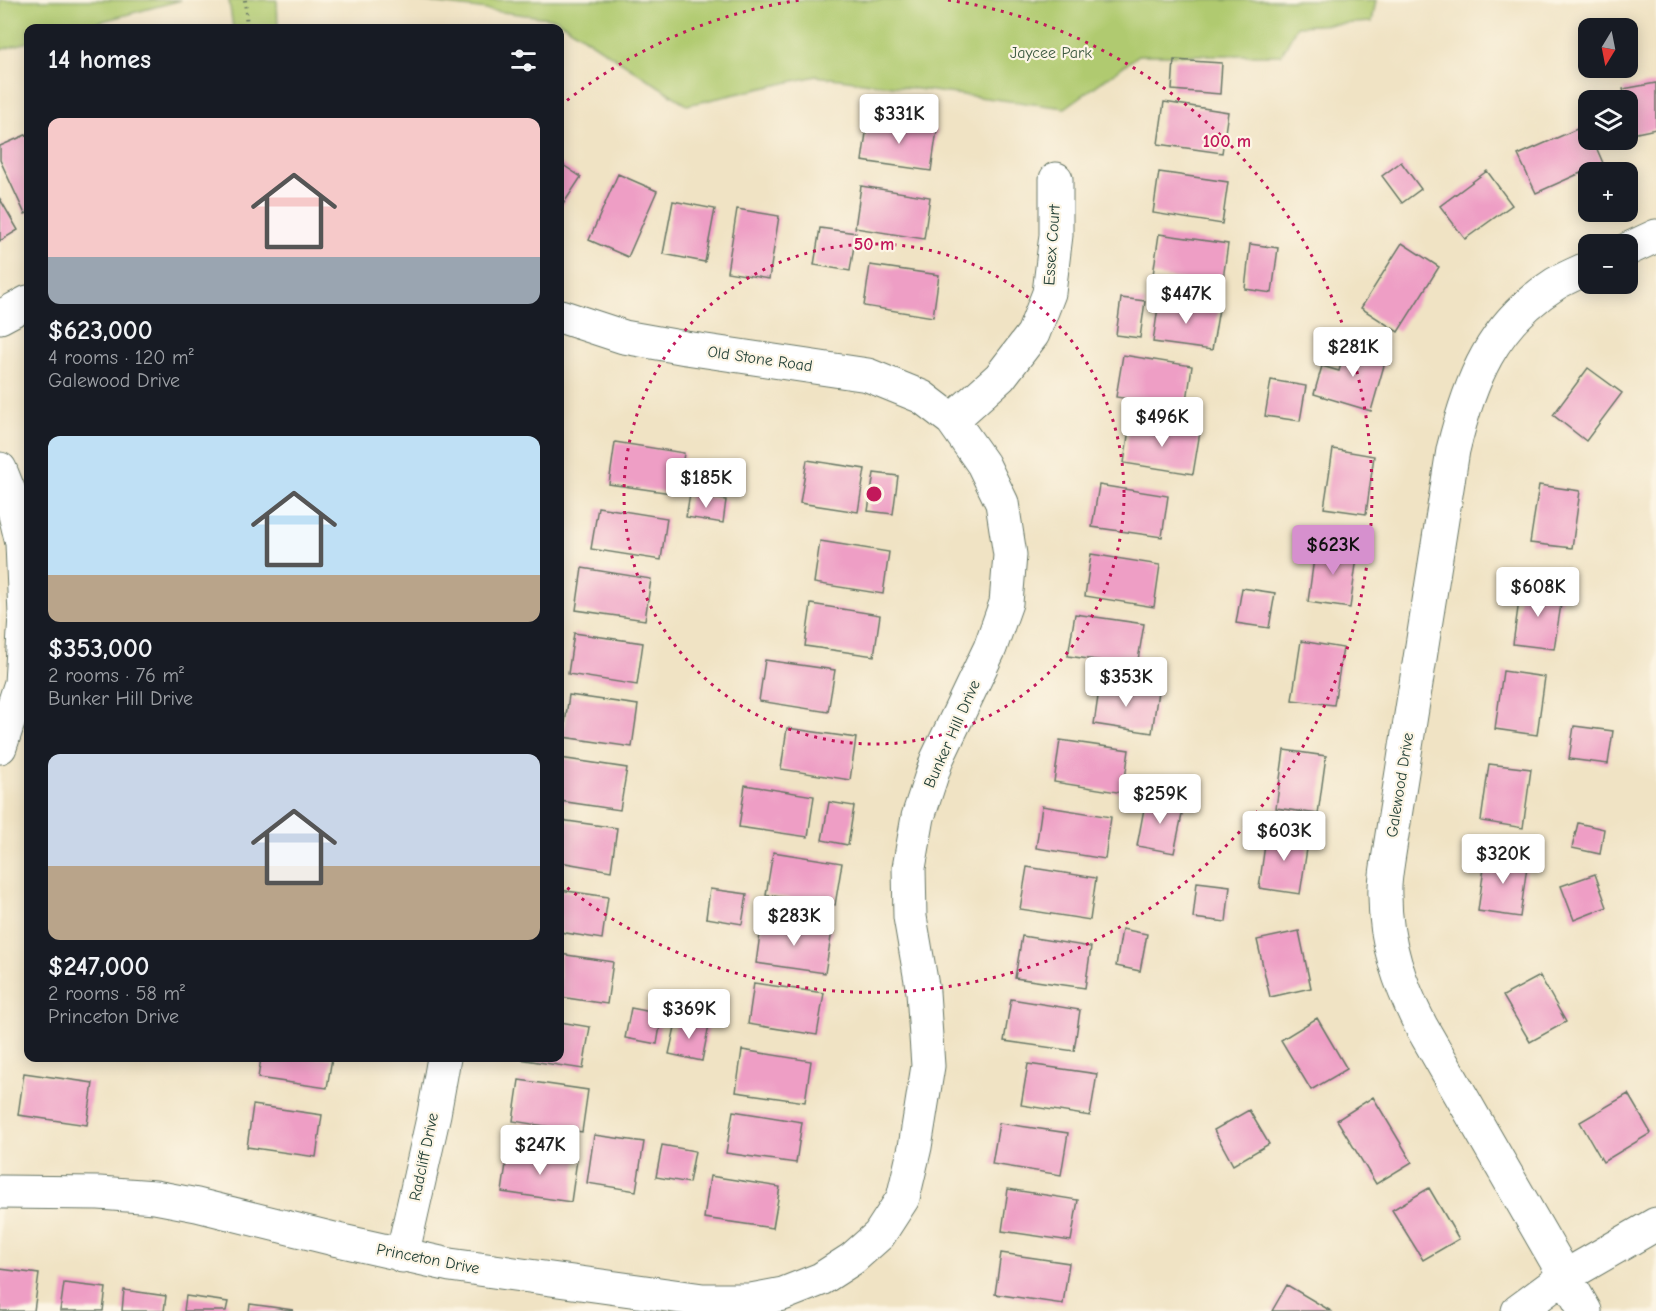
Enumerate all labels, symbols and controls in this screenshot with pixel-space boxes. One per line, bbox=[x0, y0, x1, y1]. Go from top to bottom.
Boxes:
north arrow bbox=[1578, 18, 1638, 78]
map controls bbox=[1578, 18, 1638, 294]
icon: filters bbox=[507, 44, 540, 77]
park label: Jaycee Park bbox=[1010, 44, 1092, 62]
text: 14 homes bbox=[48, 45, 151, 75]
button: layers bbox=[1578, 90, 1638, 150]
pin: $331K bbox=[857, 94, 941, 145]
text: $331K bbox=[874, 102, 924, 125]
text: 100 m bbox=[1203, 131, 1251, 152]
icon: home bbox=[240, 157, 348, 265]
button: + bbox=[1578, 162, 1638, 222]
street label: Essex Court bbox=[1040, 203, 1064, 286]
text: 50 m bbox=[854, 234, 894, 255]
button: − bbox=[1578, 234, 1638, 294]
pin: $447K bbox=[1144, 274, 1228, 325]
text: $447K bbox=[1160, 282, 1212, 305]
text: $623,000 bbox=[48, 316, 153, 346]
pin: $281K bbox=[1311, 327, 1395, 378]
text: $281K bbox=[1327, 335, 1379, 358]
street label: Old Stone Road bbox=[706, 343, 814, 375]
text: 4 rooms · 120 m² bbox=[48, 346, 194, 369]
text: Galewood Drive bbox=[48, 369, 180, 392]
pin: $496K bbox=[1120, 397, 1204, 448]
text: $496K bbox=[1135, 405, 1189, 428]
pin: $185K bbox=[664, 458, 748, 509]
text: $185K bbox=[680, 466, 732, 489]
icon: home bbox=[240, 475, 348, 583]
centre of rings bbox=[864, 484, 884, 504]
pin: $623K bbox=[1291, 525, 1375, 576]
text: $623K bbox=[1306, 533, 1360, 556]
pin: $608K bbox=[1496, 567, 1580, 618]
text: $608K bbox=[1510, 575, 1566, 598]
text: $353,000 bbox=[48, 634, 153, 664]
pin: $353K bbox=[1084, 657, 1168, 708]
text: 2 rooms · 76 m² bbox=[48, 664, 184, 687]
text: $353K bbox=[1099, 665, 1153, 688]
street label: Bunker Hill Drive bbox=[920, 677, 984, 791]
text: Bunker Hill Drive bbox=[48, 687, 193, 710]
street label: Galewood Drive bbox=[1383, 731, 1417, 839]
pin: $259K bbox=[1118, 774, 1202, 825]
text: $259K bbox=[1133, 782, 1187, 805]
icon: home bbox=[240, 793, 348, 901]
pin: $603K bbox=[1242, 811, 1326, 862]
text: $603K bbox=[1256, 819, 1312, 842]
pin: $320K bbox=[1461, 834, 1545, 885]
text: $320K bbox=[1476, 842, 1530, 865]
pin: $283K bbox=[752, 896, 836, 947]
text: $283K bbox=[767, 904, 821, 927]
text: $247,000 bbox=[48, 952, 149, 982]
text: 2 rooms · 58 m² bbox=[48, 982, 185, 1005]
pin: $369K bbox=[647, 989, 731, 1040]
text: $369K bbox=[662, 997, 716, 1020]
text: Princeton Drive bbox=[48, 1005, 179, 1028]
street label: Radcliff Drive bbox=[406, 1111, 442, 1203]
pin: $247K bbox=[498, 1125, 582, 1176]
text: $247K bbox=[514, 1133, 566, 1156]
street label: Princeton Drive bbox=[375, 1240, 481, 1278]

